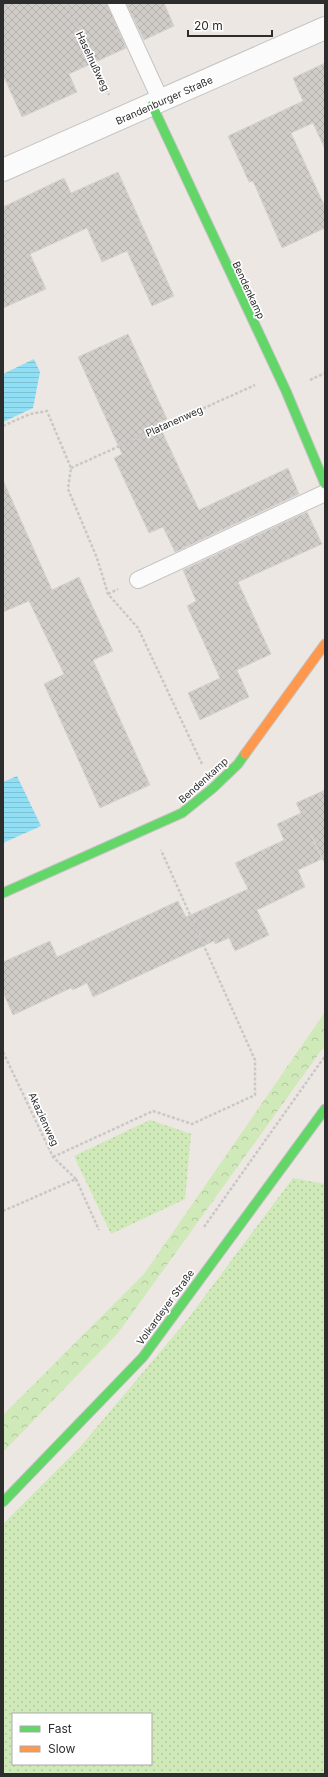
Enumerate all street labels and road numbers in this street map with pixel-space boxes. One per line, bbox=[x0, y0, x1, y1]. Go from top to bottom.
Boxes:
street label: Haselnußweg bbox=[74, 29, 112, 93]
street label: Brandenburger Straße bbox=[114, 73, 215, 127]
street label: Bendenkamp bbox=[230, 259, 268, 321]
street label: Platanenweg bbox=[144, 403, 204, 439]
street label: Bendenkamp bbox=[176, 755, 230, 805]
street label: Akazienweg bbox=[26, 1090, 62, 1148]
street label: Volkardeyer Straße bbox=[134, 1267, 196, 1347]

